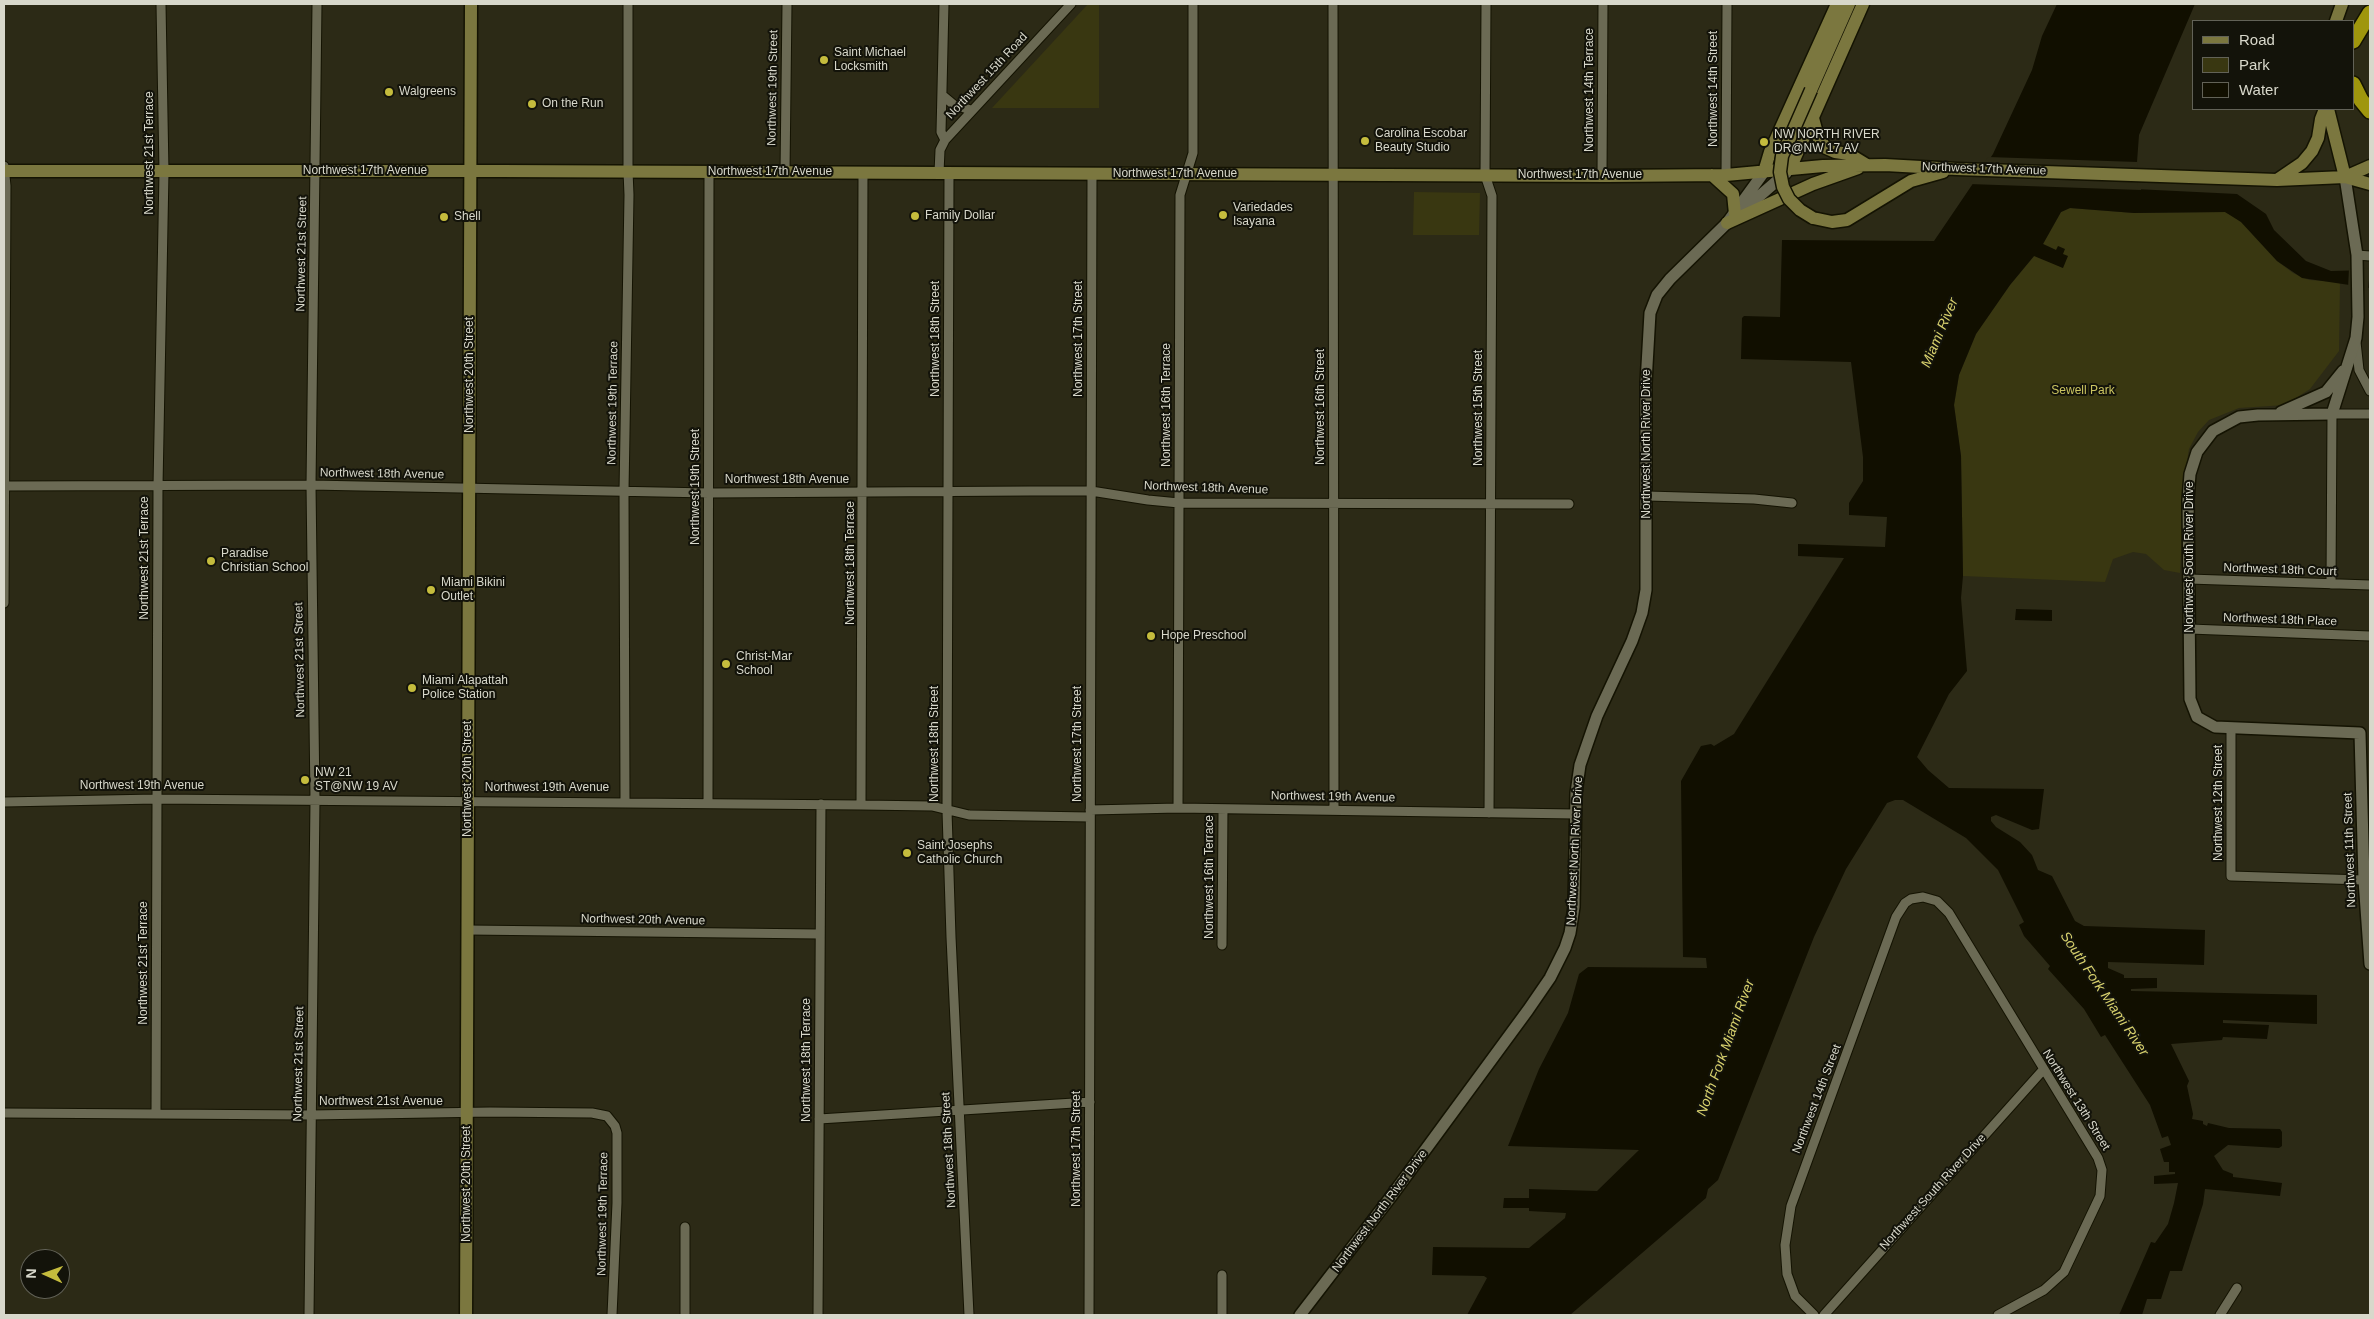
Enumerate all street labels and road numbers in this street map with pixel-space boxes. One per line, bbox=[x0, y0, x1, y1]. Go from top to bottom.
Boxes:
street label: Northwest 14th Terrace bbox=[1583, 28, 1597, 152]
street label: Northwest 19th Street bbox=[765, 30, 781, 146]
street label: Northwest 15th Road bbox=[943, 30, 1031, 122]
street label: Northwest 14th Street bbox=[1707, 31, 1721, 147]
street label: Northwest 21st Terrace bbox=[143, 91, 157, 215]
street label: Northwest 17th Avenue bbox=[1922, 160, 2046, 178]
street label: Northwest 17th Avenue bbox=[303, 164, 427, 178]
street label: Northwest 17th Avenue bbox=[708, 165, 832, 179]
street label: Northwest 17th Avenue bbox=[1113, 167, 1237, 181]
street label: Northwest 17th Avenue bbox=[1518, 168, 1642, 182]
street label: Northwest 21st Street bbox=[294, 196, 310, 312]
street label: Northwest 18th Street bbox=[929, 281, 943, 397]
street label: Northwest 17th Street bbox=[1072, 281, 1086, 397]
street label: Northwest 20th Street bbox=[463, 317, 477, 433]
street label: Northwest 19th Terrace bbox=[605, 341, 621, 465]
street label: Northwest 16th Terrace bbox=[1160, 343, 1174, 467]
street label: Northwest 16th Street bbox=[1314, 349, 1328, 465]
street label: Northwest 15th Street bbox=[1472, 350, 1486, 466]
street label: Northwest North River Drive bbox=[1640, 369, 1654, 519]
street label: Northwest 19th Street bbox=[689, 429, 703, 545]
street label: Northwest 18th Avenue bbox=[320, 466, 444, 482]
street label: Northwest 18th Avenue bbox=[725, 473, 849, 487]
street label: Northwest 18th Avenue bbox=[1144, 479, 1268, 497]
street label: Northwest South River Drive bbox=[2183, 481, 2197, 633]
street label: Northwest 21st Terrace bbox=[138, 496, 152, 620]
street label: Northwest 18th Terrace bbox=[844, 501, 858, 625]
street label: Northwest 18th Court bbox=[2223, 561, 2337, 579]
street label: Northwest 21st Street bbox=[292, 602, 308, 718]
street label: Northwest 18th Place bbox=[2223, 611, 2337, 629]
street label: Northwest 18th Street bbox=[928, 686, 942, 802]
street label: Northwest 17th Street bbox=[1071, 686, 1085, 802]
street label: Northwest 20th Street bbox=[461, 721, 475, 837]
street label: Northwest 12th Street bbox=[2212, 745, 2226, 861]
street label: Northwest North River Drive bbox=[1564, 776, 1586, 926]
street label: Northwest 19th Avenue bbox=[80, 779, 204, 793]
street label: Northwest 19th Avenue bbox=[485, 781, 609, 795]
street label: Northwest 19th Avenue bbox=[1271, 789, 1395, 805]
street label: Northwest 11th Street bbox=[2341, 792, 2359, 908]
street label: Northwest 16th Terrace bbox=[1203, 815, 1217, 939]
street label: Northwest 21st Terrace bbox=[137, 901, 151, 1025]
street label: Northwest 20th Avenue bbox=[581, 912, 705, 928]
street label: Northwest 18th Terrace bbox=[800, 998, 814, 1122]
street label: Northwest 21st Street bbox=[291, 1006, 307, 1122]
street label: Northwest 14th Street bbox=[1789, 1042, 1845, 1156]
street label: Northwest 13th Street bbox=[2039, 1047, 2113, 1153]
street label: Northwest 17th Street bbox=[1070, 1091, 1084, 1207]
street label: Northwest 18th Street bbox=[939, 1092, 959, 1208]
street label: Northwest 21st Avenue bbox=[319, 1095, 443, 1109]
street label: Northwest 20th Street bbox=[460, 1126, 474, 1242]
street label: Northwest South River Drive bbox=[1877, 1131, 1989, 1253]
street label: Northwest North River Drive bbox=[1329, 1147, 1431, 1275]
street label: Northwest 19th Terrace bbox=[595, 1152, 611, 1276]

